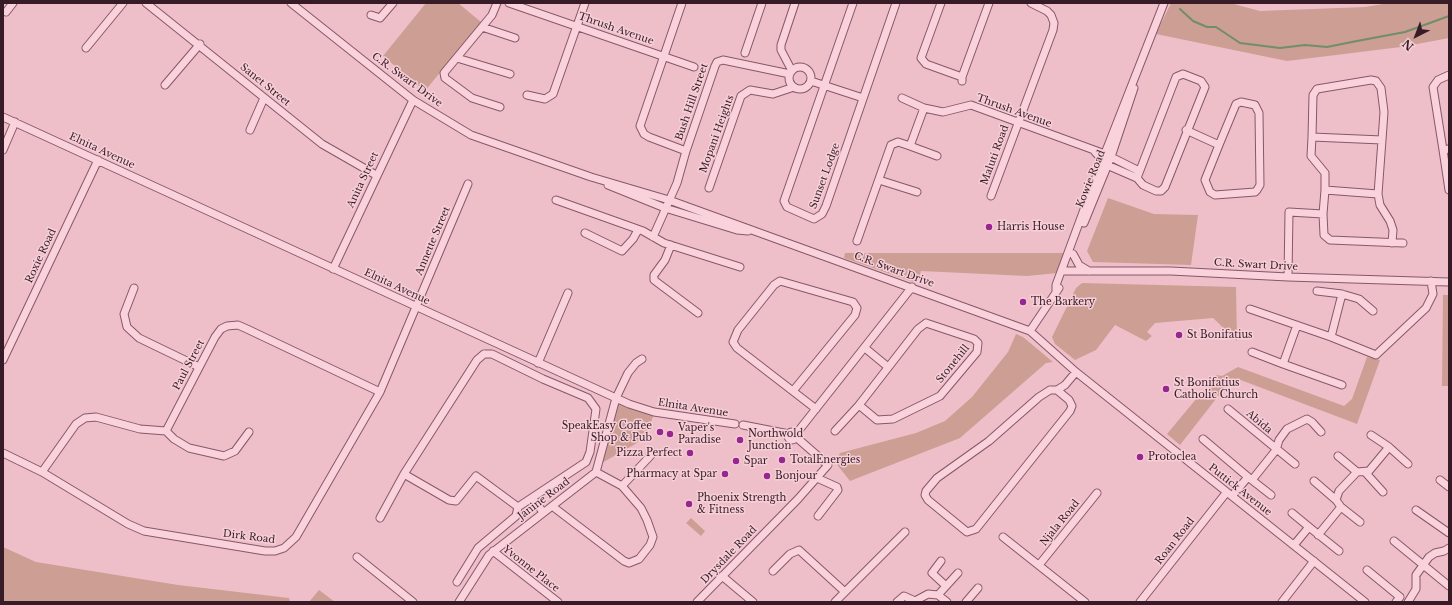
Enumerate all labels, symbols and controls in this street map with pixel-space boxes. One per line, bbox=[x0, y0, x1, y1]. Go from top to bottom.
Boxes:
street label: Thrush Avenue bbox=[577, 11, 655, 47]
north arrow bbox=[1396, 16, 1436, 56]
text: N bbox=[1399, 36, 1416, 54]
street label: C.R. Swart Drive bbox=[369, 50, 445, 110]
street label: Sanet Street bbox=[237, 61, 293, 109]
street label: Bush Hill Street bbox=[673, 62, 711, 142]
street label: Thrush Avenue bbox=[975, 92, 1053, 130]
street label: Mopani Heights bbox=[697, 93, 737, 175]
street label: Maluti Road bbox=[979, 123, 1011, 187]
street label: Elnita Avenue bbox=[67, 131, 137, 171]
street label: Sunset Lodge bbox=[808, 141, 842, 211]
street label: Kowie Road bbox=[1074, 148, 1108, 210]
street label: Anita Street bbox=[345, 150, 381, 210]
street label: Annette Street bbox=[413, 205, 453, 277]
place label: Harris House bbox=[997, 221, 1065, 233]
marker: Harris House bbox=[984, 222, 994, 232]
street label: Roxie Road bbox=[23, 227, 59, 285]
street label: C.R. Swart Drive bbox=[852, 250, 936, 290]
street label: C.R. Swart Drive bbox=[1214, 257, 1298, 273]
street label: Elnita Avenue bbox=[362, 267, 432, 307]
place label: The Barkery bbox=[1031, 296, 1095, 308]
marker: The Barkery bbox=[1018, 297, 1028, 307]
place label: St Bonifatius bbox=[1187, 329, 1253, 341]
marker: St Bonifatius bbox=[1174, 330, 1184, 340]
street label: Paul Street bbox=[171, 338, 207, 392]
street label: Stonehill bbox=[934, 342, 972, 386]
place label: St Bonifatius Catholic Church bbox=[1174, 377, 1258, 400]
marker: St Bonifatius Catholic Church bbox=[1161, 384, 1171, 394]
street label: Elnita Avenue bbox=[657, 397, 729, 419]
street label: Abida bbox=[1244, 408, 1274, 436]
place label: SpeakEasy Coffee Shop & Pub bbox=[562, 420, 652, 444]
place label: Vaper's Paradise bbox=[678, 422, 721, 446]
marker: SpeakEasy Coffee Shop & Pub bbox=[655, 427, 665, 437]
place label: Northwold Junction bbox=[748, 428, 803, 452]
marker: Vaper's Paradise bbox=[665, 429, 675, 439]
marker: Northwold Junction bbox=[735, 435, 745, 445]
place label: Pizza Perfect bbox=[616, 447, 682, 459]
marker: Pizza Perfect bbox=[685, 448, 695, 458]
place label: Protoclea bbox=[1148, 451, 1196, 463]
marker: Protoclea bbox=[1135, 452, 1145, 462]
place label: TotalEnergies bbox=[790, 454, 860, 466]
place label: Spar bbox=[744, 455, 767, 467]
marker: TotalEnergies bbox=[777, 455, 787, 465]
marker: Spar bbox=[731, 456, 741, 466]
street label: Puttick Avenue bbox=[1206, 462, 1274, 518]
place label: Pharmacy at Spar bbox=[626, 468, 717, 480]
marker: Pharmacy at Spar bbox=[720, 469, 730, 479]
place label: Bonjour bbox=[775, 470, 817, 482]
marker: Bonjour bbox=[762, 471, 772, 481]
street label: Janine Road bbox=[516, 476, 572, 522]
place label: Phoenix Strength & Fitness bbox=[697, 492, 786, 516]
street label: Njala Road bbox=[1038, 498, 1082, 548]
marker: Phoenix Strength & Fitness bbox=[684, 499, 694, 509]
street label: Roan Road bbox=[1153, 515, 1197, 567]
street label: Drysdale Road bbox=[699, 524, 759, 586]
street label: Dirk Road bbox=[222, 528, 276, 546]
street label: Yvonne Place bbox=[500, 543, 562, 595]

